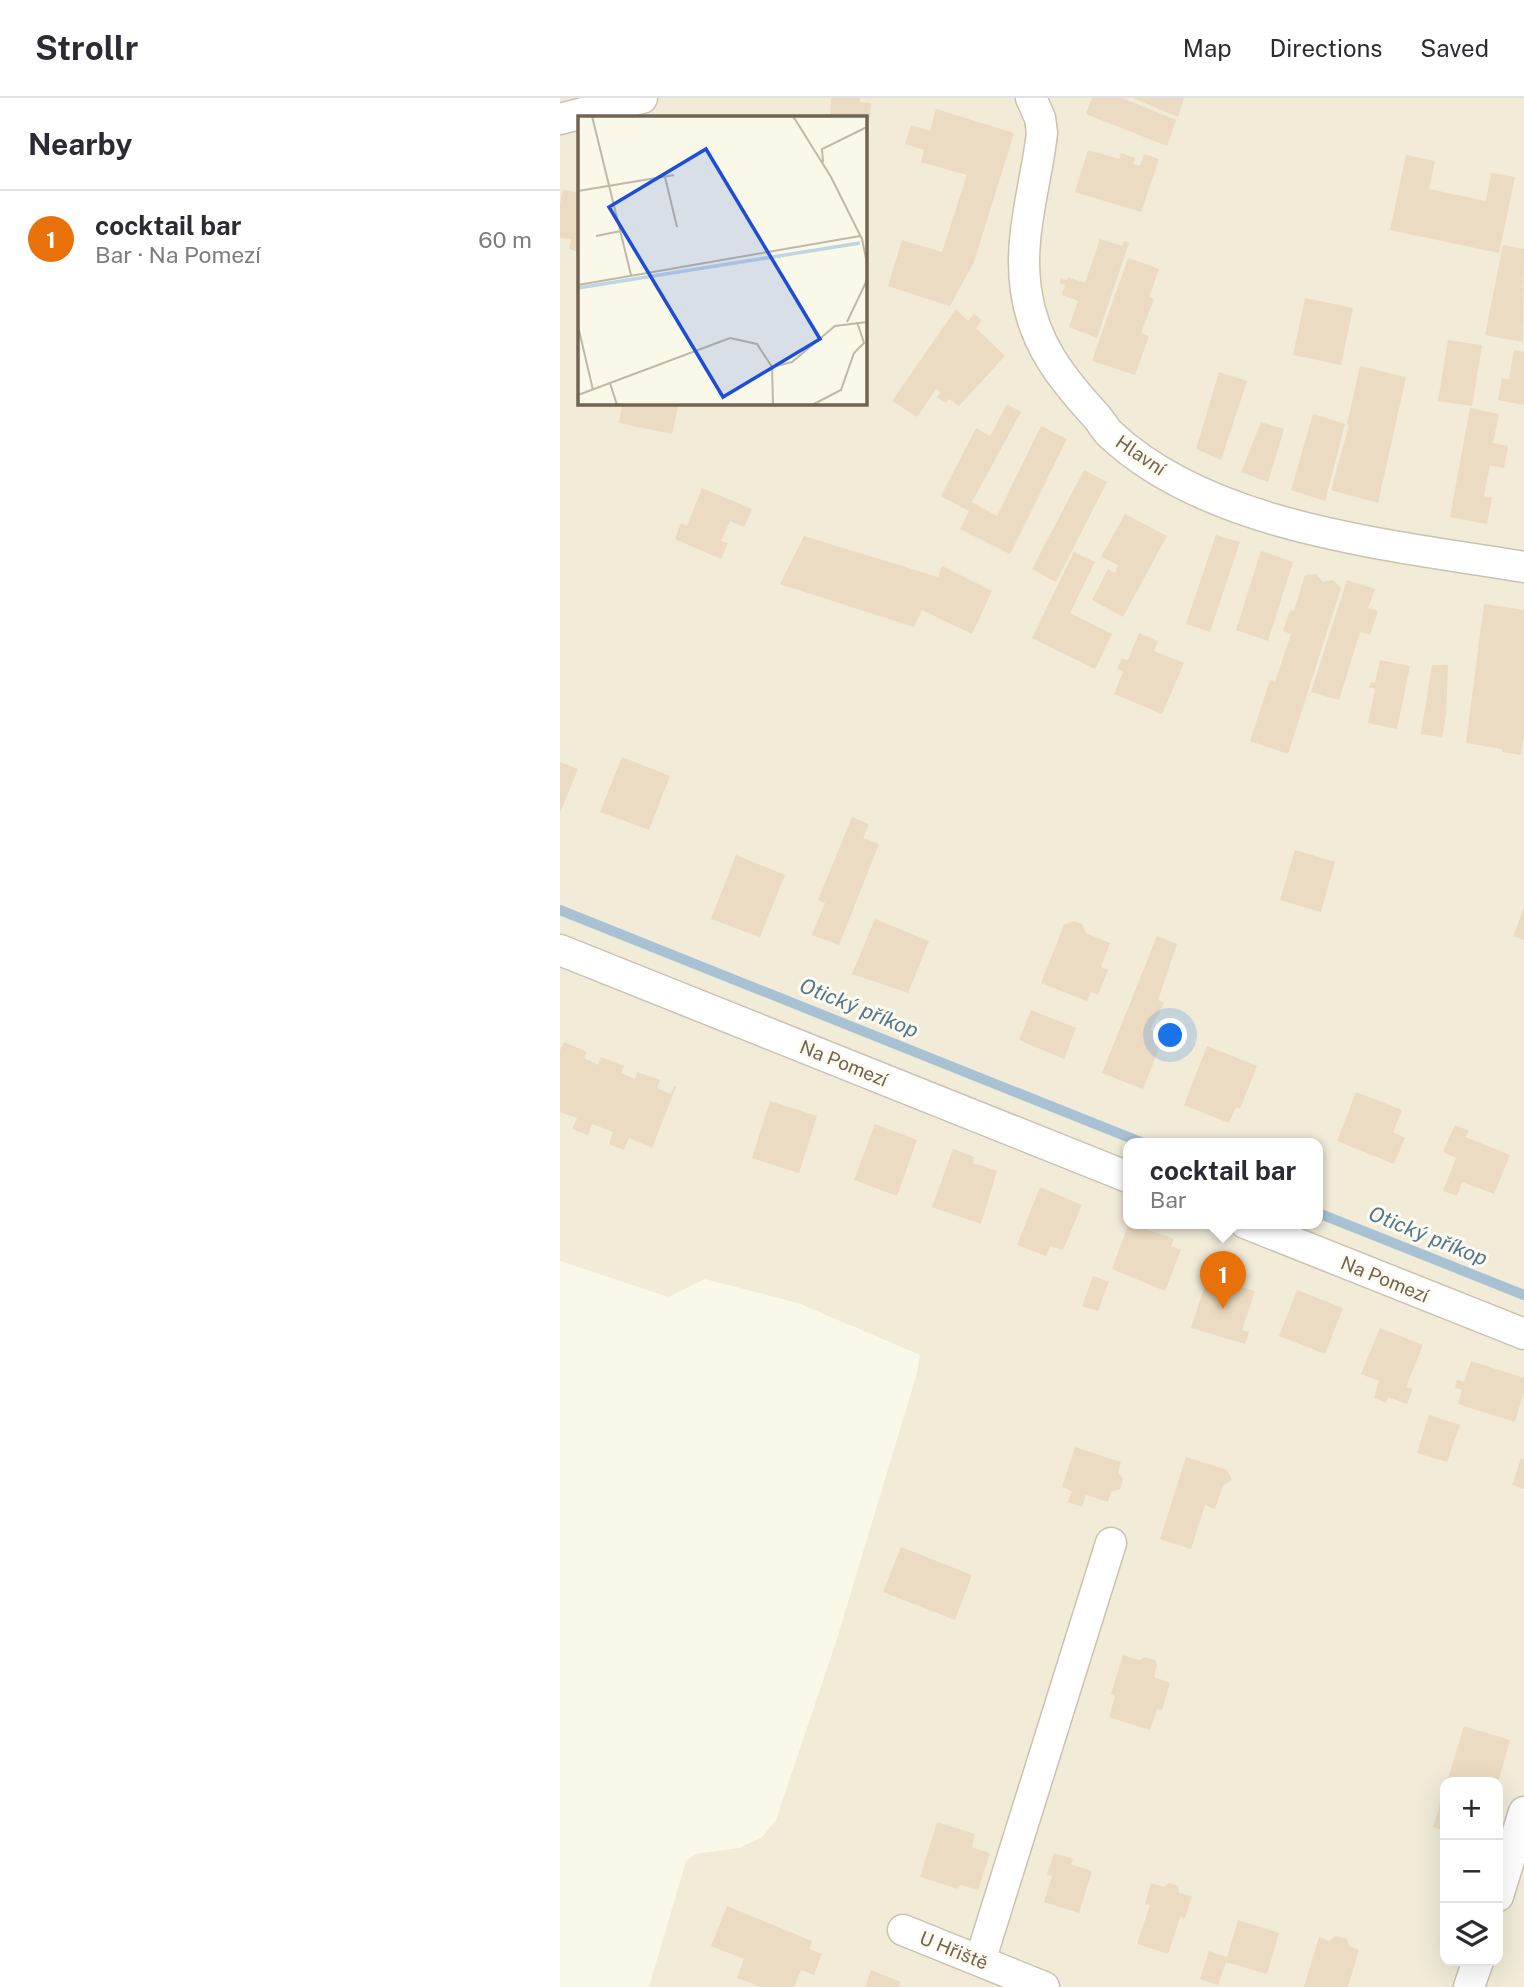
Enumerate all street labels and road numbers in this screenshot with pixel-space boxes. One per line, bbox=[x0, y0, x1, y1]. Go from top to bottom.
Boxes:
street label: Hlavní bbox=[1112, 430, 1171, 480]
street label: Na Pomezí bbox=[797, 1035, 891, 1091]
street label: Na Pomezí bbox=[1338, 1251, 1432, 1307]
street label: U Hřiště bbox=[917, 1926, 991, 1974]

